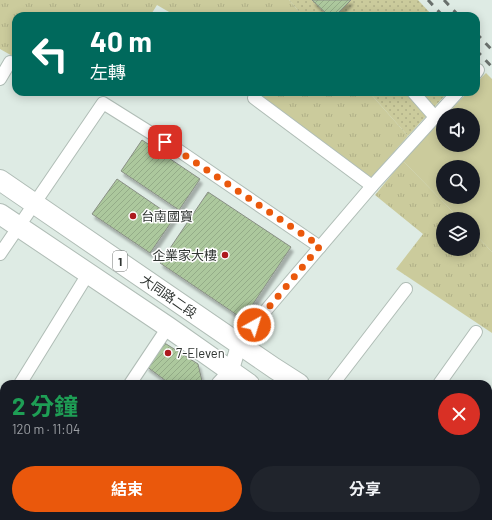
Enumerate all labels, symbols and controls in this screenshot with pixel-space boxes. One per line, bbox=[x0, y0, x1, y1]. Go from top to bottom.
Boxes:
text: 40 m bbox=[90, 24, 152, 58]
icon: left bbox=[24, 28, 76, 80]
text: 左轉 bbox=[90, 61, 126, 83]
map controls bbox=[436, 108, 480, 256]
button: sound bbox=[436, 108, 480, 152]
pin bbox=[148, 125, 182, 159]
icon: arrive bbox=[154, 131, 176, 153]
button: search bbox=[436, 160, 480, 204]
place label: 台南國寶 bbox=[141, 208, 193, 224]
marker: 台南國寶 bbox=[128, 211, 138, 221]
button: layers bbox=[436, 212, 480, 256]
place label: 企業家大樓 bbox=[152, 247, 217, 263]
marker: 企業家大樓 bbox=[220, 250, 230, 260]
road number: 1 bbox=[113, 251, 127, 271]
street label: 大同路二段 bbox=[138, 271, 200, 321]
position arrow bbox=[233, 304, 275, 346]
place label: 7-Eleven bbox=[176, 345, 225, 361]
marker: 7-Eleven bbox=[163, 348, 173, 358]
text: 2 分鐘 bbox=[12, 391, 78, 420]
button: close bbox=[438, 393, 480, 435]
text: 120 m · 11:04 bbox=[12, 421, 80, 437]
button: 結束 bbox=[12, 466, 242, 512]
button: 分享 bbox=[250, 466, 480, 512]

